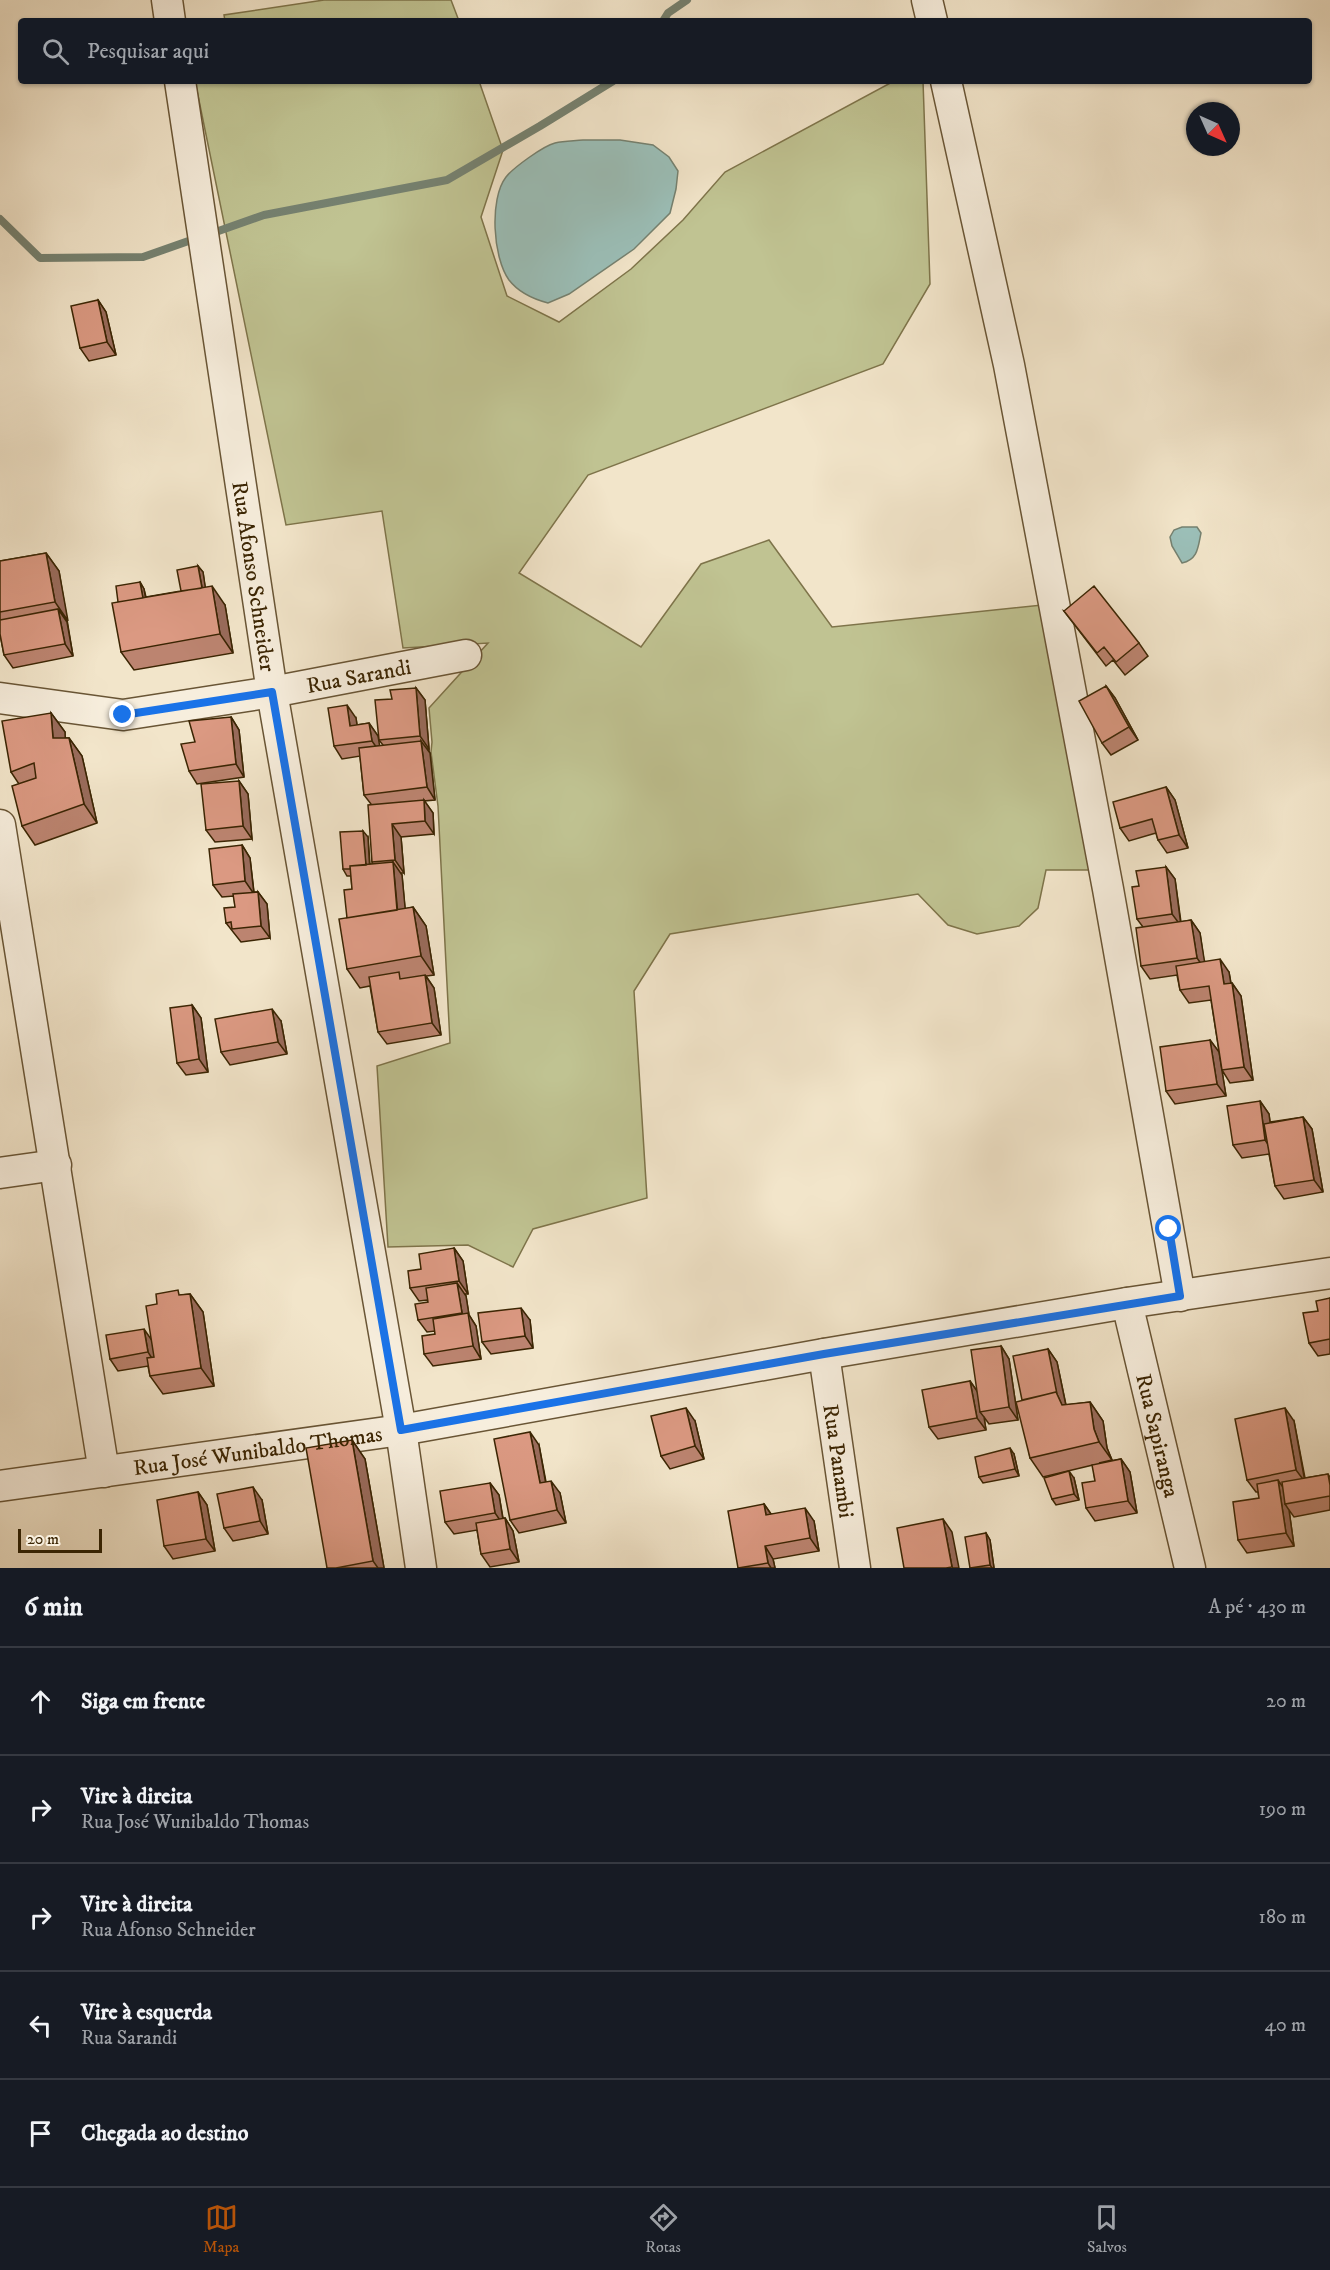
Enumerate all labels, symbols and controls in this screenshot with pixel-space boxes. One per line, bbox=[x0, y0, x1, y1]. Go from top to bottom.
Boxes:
search box bbox=[18, 18, 1312, 84]
icon: search bbox=[39, 35, 72, 68]
text: Pesquisar aqui bbox=[87, 38, 209, 65]
north arrow bbox=[1186, 102, 1240, 156]
street label: Rua Afonso Schneider bbox=[225, 480, 281, 675]
street label: Rua Sarandi bbox=[304, 654, 413, 700]
route end bbox=[109, 701, 135, 727]
route start bbox=[1155, 1215, 1181, 1241]
street label: Rua Sapiranga bbox=[1129, 1371, 1185, 1501]
street label: Rua Panambi bbox=[816, 1402, 860, 1520]
street label: Rua José Wunibaldo Thomas bbox=[131, 1421, 384, 1482]
scale bar bbox=[18, 1526, 102, 1554]
text: 20 m bbox=[27, 1529, 59, 1549]
text: 6 min bbox=[24, 1591, 83, 1624]
text: A pé · 430 m bbox=[1208, 1595, 1306, 1620]
icon: ahead bbox=[24, 1685, 57, 1718]
text: Siga em frente bbox=[81, 1688, 205, 1715]
text: 20 m bbox=[1266, 1689, 1306, 1714]
text: Vire à direita bbox=[81, 1783, 192, 1810]
icon: right bbox=[24, 1793, 57, 1826]
text: 190 m bbox=[1259, 1797, 1306, 1822]
text: Rua José Wunibaldo Thomas bbox=[81, 1810, 309, 1835]
text: Vire à direita bbox=[81, 1891, 192, 1918]
icon: right bbox=[24, 1901, 57, 1934]
text: 180 m bbox=[1259, 1905, 1306, 1930]
text: Rua Afonso Schneider bbox=[81, 1918, 256, 1943]
text: Vire à esquerda bbox=[81, 1999, 212, 2026]
icon: left bbox=[24, 2009, 57, 2042]
text: 40 m bbox=[1264, 2013, 1306, 2038]
text: Rua Sarandi bbox=[81, 2026, 177, 2051]
icon: arrive bbox=[24, 2117, 57, 2150]
text: Chegada ao destino bbox=[81, 2120, 248, 2147]
tab: Mapa bbox=[203, 2201, 239, 2257]
tab: Rotas bbox=[645, 2201, 681, 2257]
tab: Salvos bbox=[1087, 2201, 1127, 2257]

